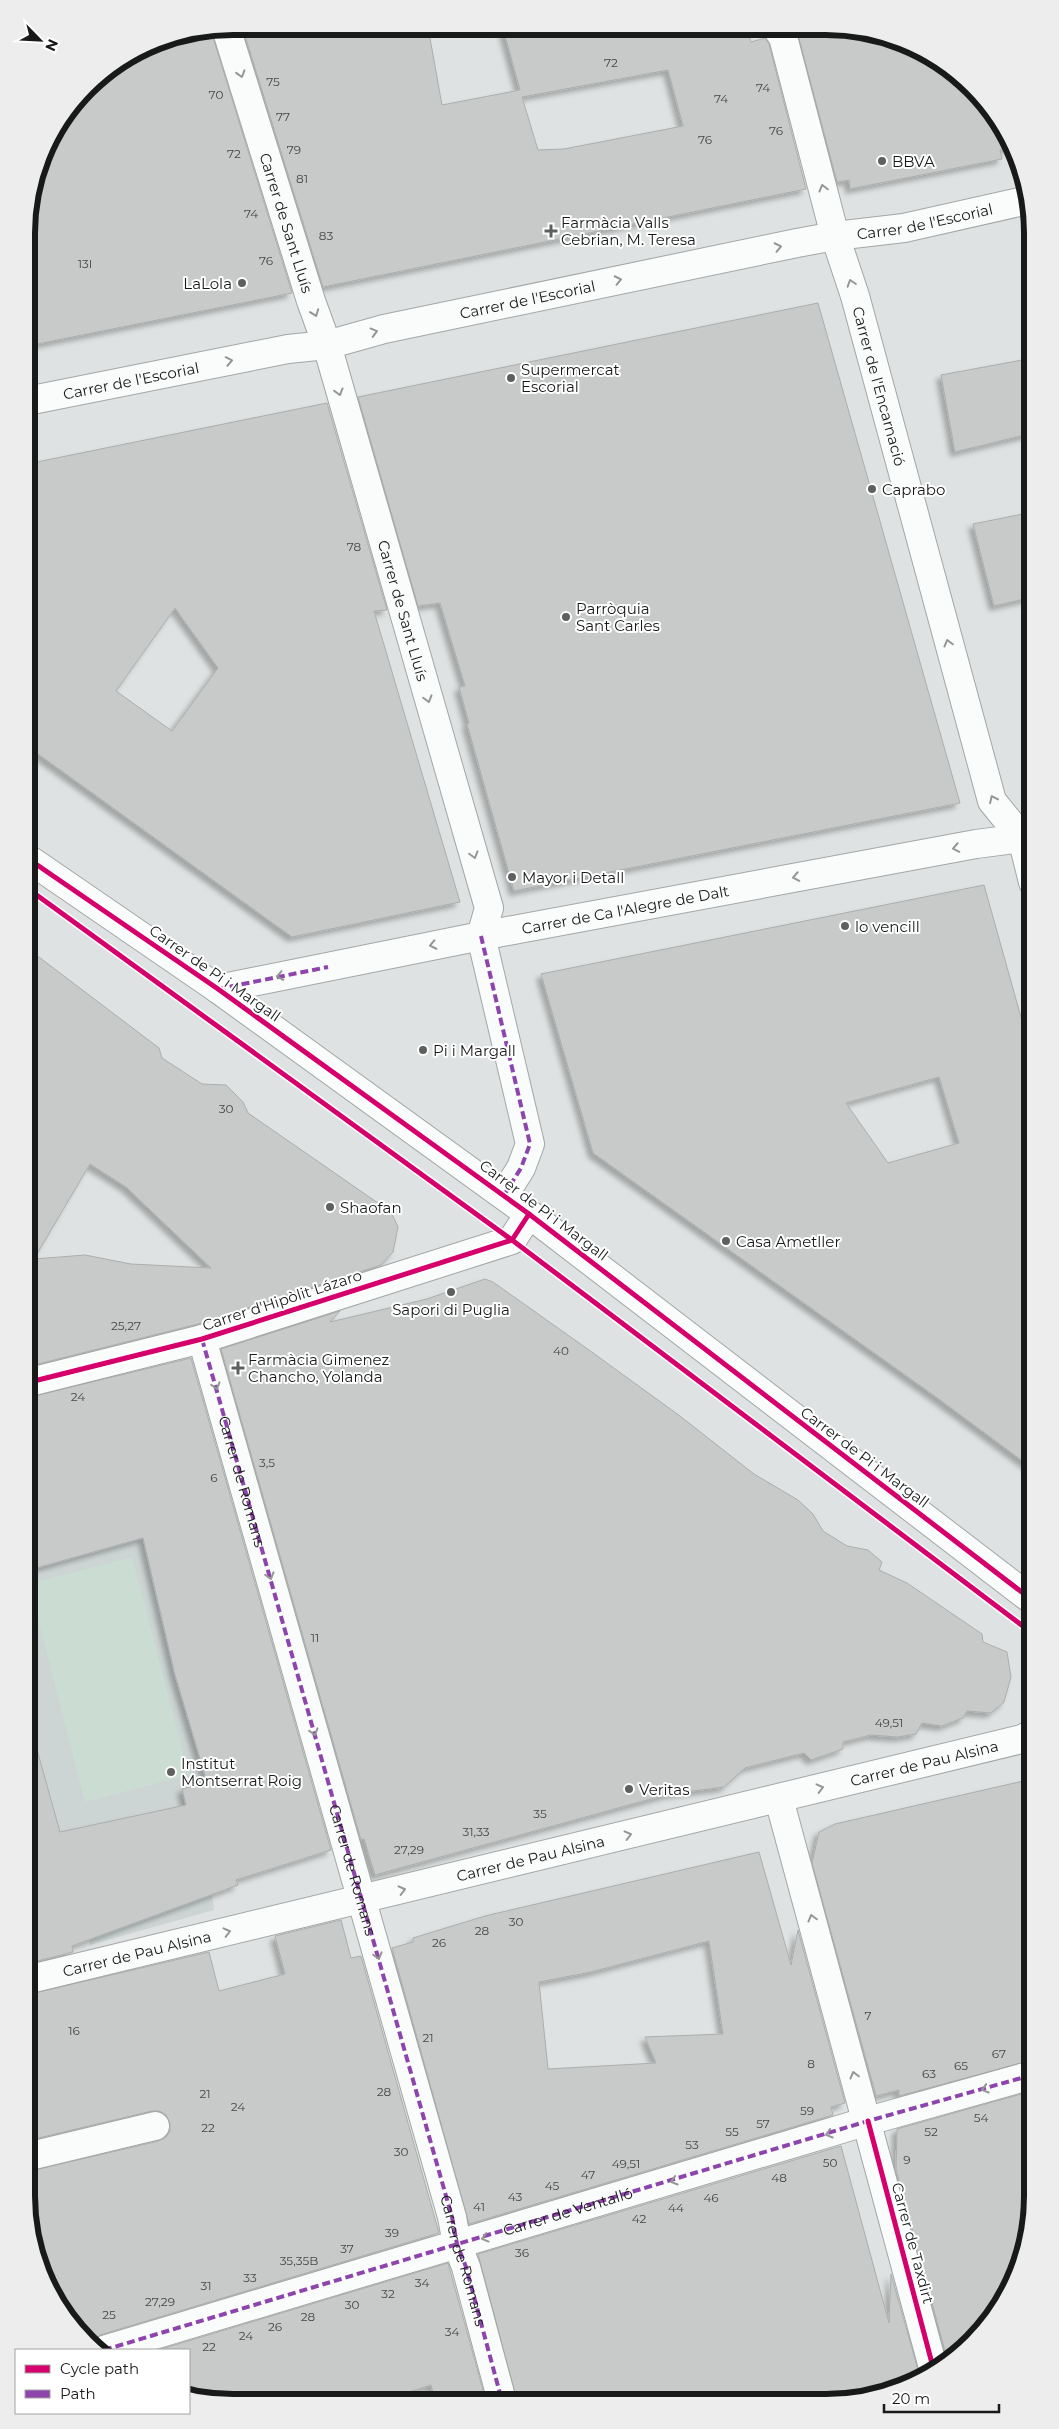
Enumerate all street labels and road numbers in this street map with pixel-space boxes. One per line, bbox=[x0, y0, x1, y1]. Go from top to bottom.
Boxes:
street label: Carrer de Sant Lluís bbox=[256, 150, 317, 295]
street label: Carrer de l'Escorial bbox=[856, 199, 994, 243]
street label: Carrer de l'Escorial bbox=[458, 276, 597, 323]
street label: Carrer de l'Encarnació bbox=[849, 304, 910, 468]
street label: Carrer de l'Escorial bbox=[61, 357, 201, 403]
street label: Carrer de Sant Lluís bbox=[374, 538, 433, 683]
street label: Carrer de Ca l'Alegre de Dalt bbox=[520, 881, 730, 938]
street label: Carrer de Pi i Margall bbox=[146, 920, 284, 1026]
street label: Carrer de Pi i Margall bbox=[476, 1155, 612, 1265]
street label: Carrer d'Hipòlit Lázaro bbox=[200, 1265, 364, 1335]
street label: Carrer de Pi i Margall bbox=[797, 1402, 933, 1512]
street label: Carrer de Romans bbox=[215, 1413, 270, 1549]
street label: Carrer de Pau Alsina bbox=[848, 1736, 1000, 1790]
street label: Carrer de Romans bbox=[325, 1802, 381, 1938]
street label: Carrer de Pau Alsina bbox=[454, 1831, 607, 1885]
street label: Carrer de Pau Alsina bbox=[61, 1926, 213, 1980]
street label: Carrer de Taxdirt bbox=[888, 2180, 938, 2306]
street label: Carrer de Ventalló bbox=[501, 2183, 635, 2239]
street label: Carrer de Romans bbox=[437, 2192, 491, 2328]

